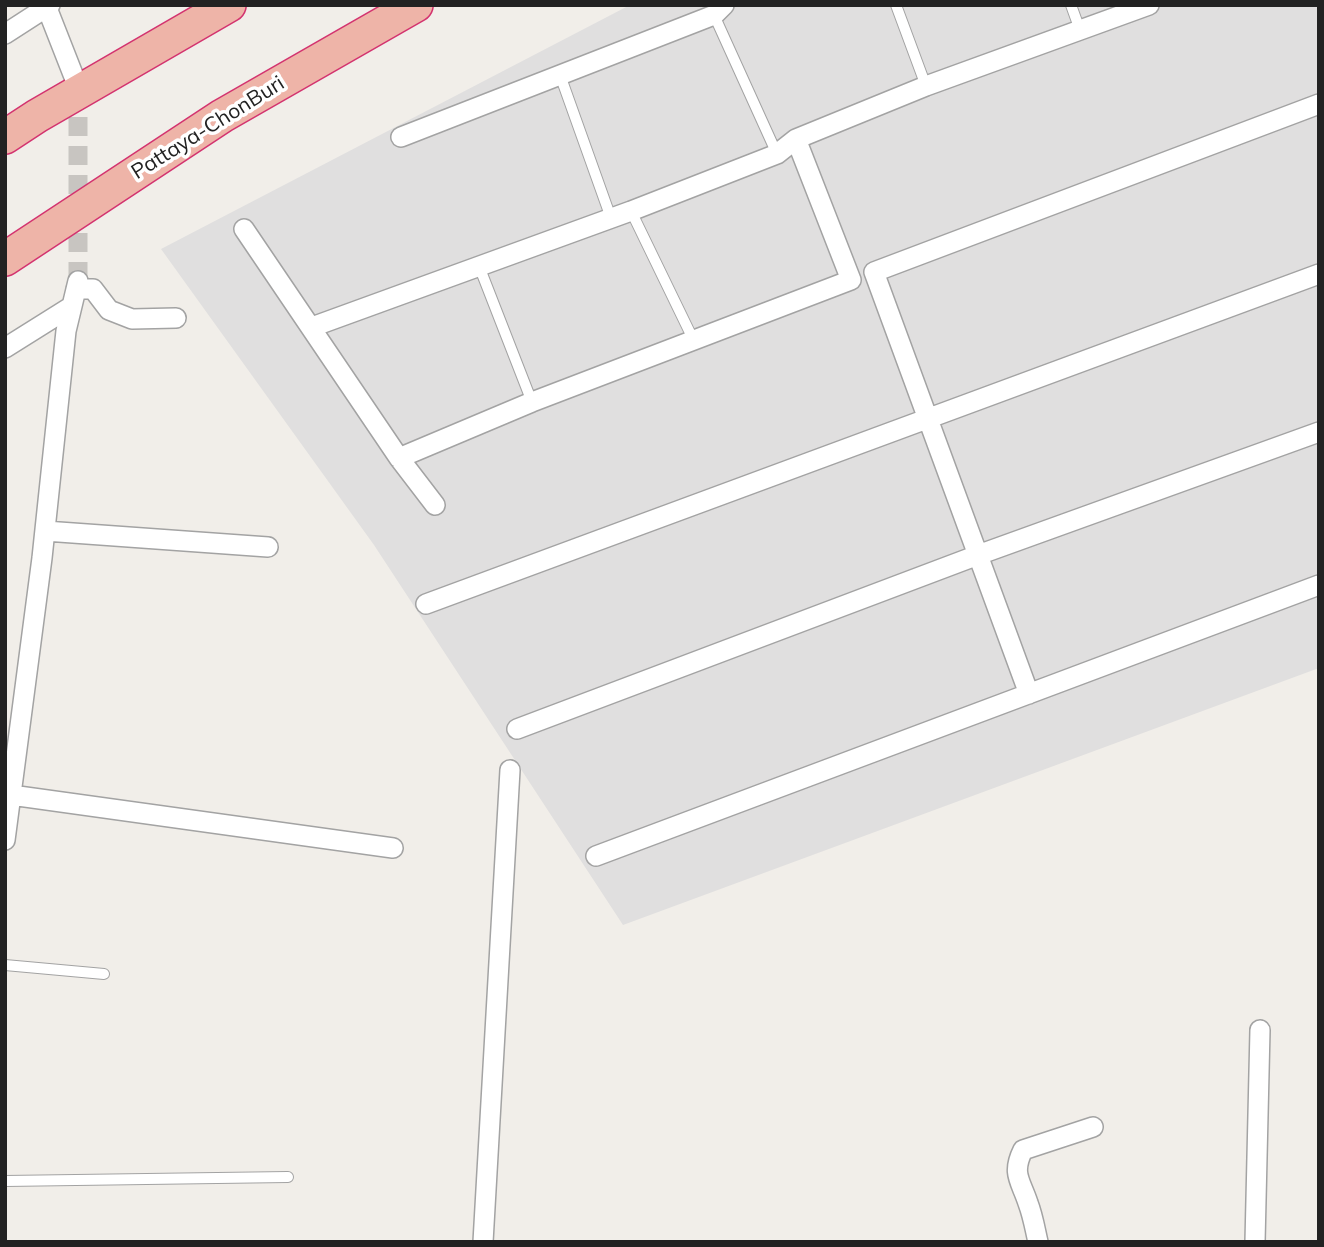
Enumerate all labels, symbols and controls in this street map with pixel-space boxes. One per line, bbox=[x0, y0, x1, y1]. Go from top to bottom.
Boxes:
street label: Pattaya-ChonBuri bbox=[127, 71, 289, 185]

